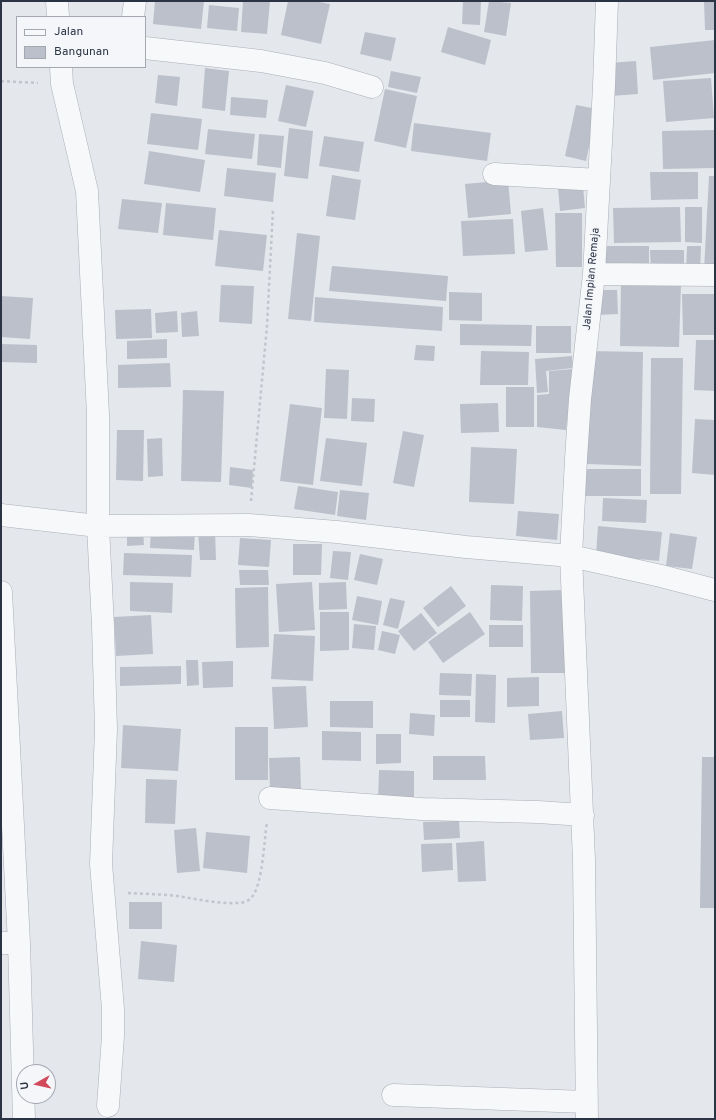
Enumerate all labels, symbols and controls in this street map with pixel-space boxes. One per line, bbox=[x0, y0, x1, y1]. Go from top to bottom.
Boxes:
legend bbox=[16, 16, 146, 68]
text: Jalan bbox=[54, 24, 83, 40]
text: Bangunan bbox=[54, 44, 109, 60]
street label: Jalan Impian Remaja bbox=[581, 227, 603, 331]
north arrow bbox=[16, 1064, 56, 1104]
text: U bbox=[18, 1081, 33, 1090]

